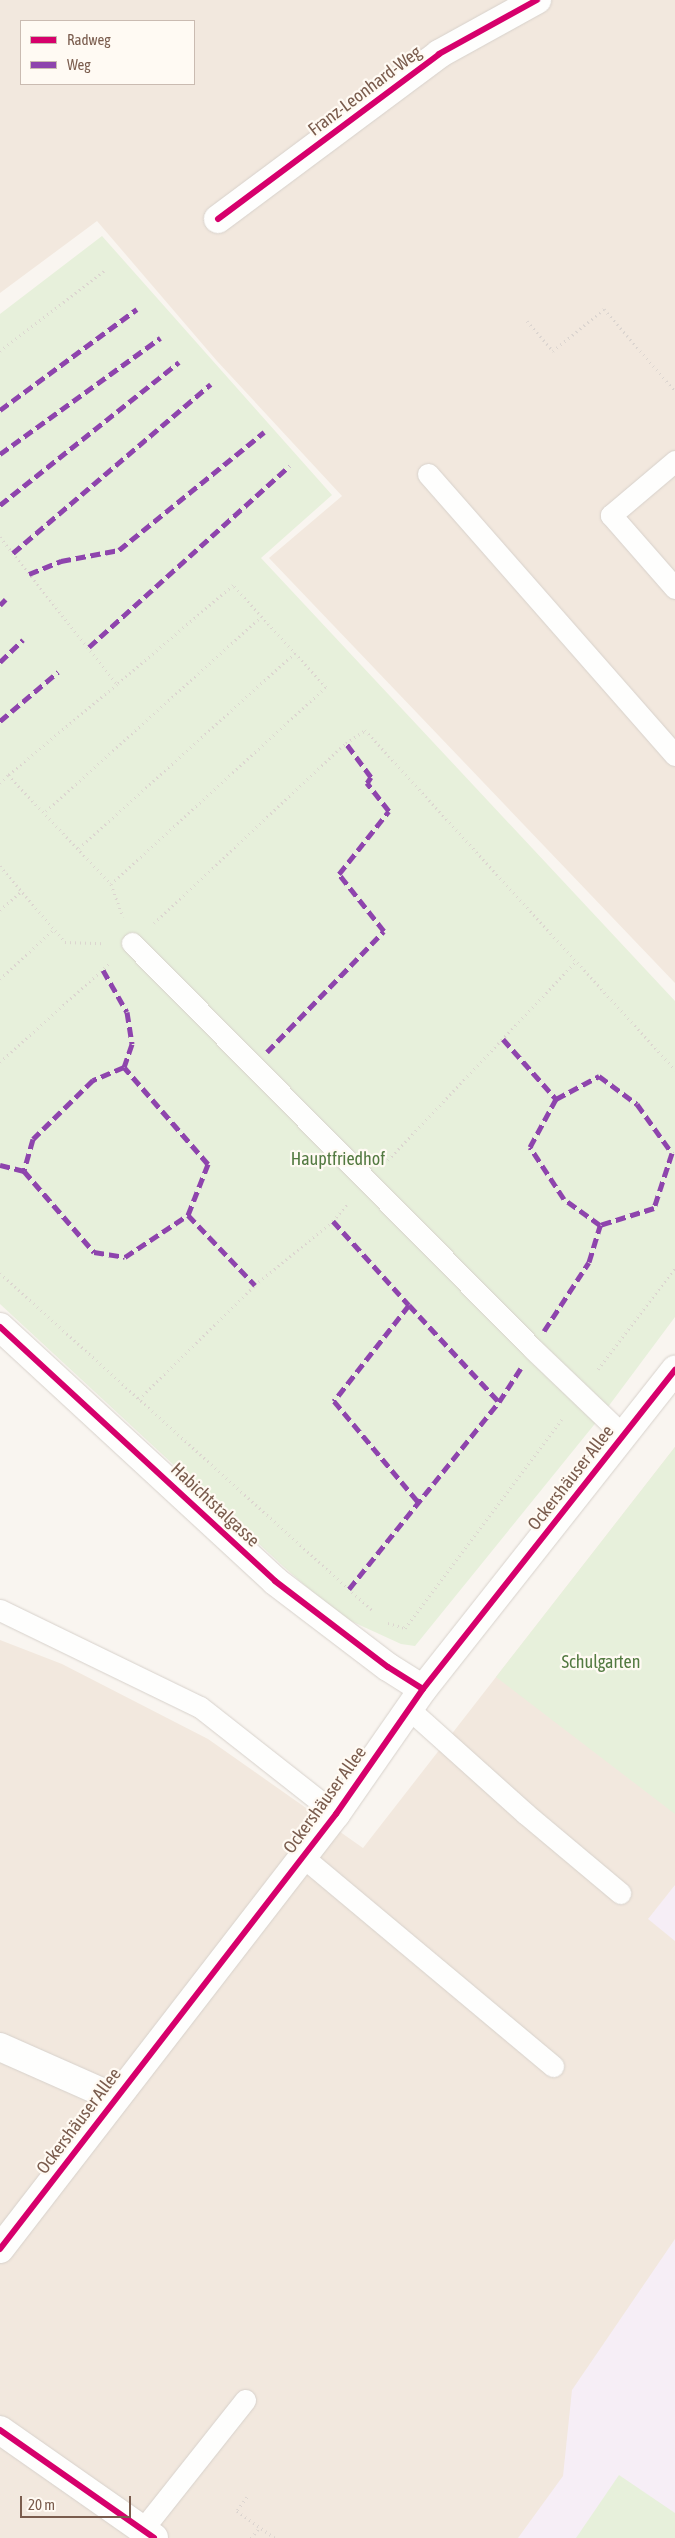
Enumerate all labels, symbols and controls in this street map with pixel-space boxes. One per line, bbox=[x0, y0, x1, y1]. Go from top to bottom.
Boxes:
legend bbox=[20, 20, 195, 85]
text: Radweg bbox=[67, 31, 111, 48]
street label: Franz-Leonhard-Weg bbox=[304, 41, 426, 141]
text: Weg bbox=[67, 56, 91, 73]
park label: Hauptfriedhof bbox=[291, 1148, 385, 1170]
street label: Ockershäuser Allee bbox=[523, 1421, 619, 1535]
street label: Habichtstalgasse bbox=[166, 1459, 264, 1551]
park label: Schulgarten bbox=[562, 1651, 640, 1673]
street label: Ockershäuser Allee bbox=[279, 1742, 371, 1858]
street label: Ockershäuser Allee bbox=[32, 2064, 126, 2178]
scale bar bbox=[22, 2486, 134, 2518]
text: 20 m bbox=[28, 2496, 55, 2513]

